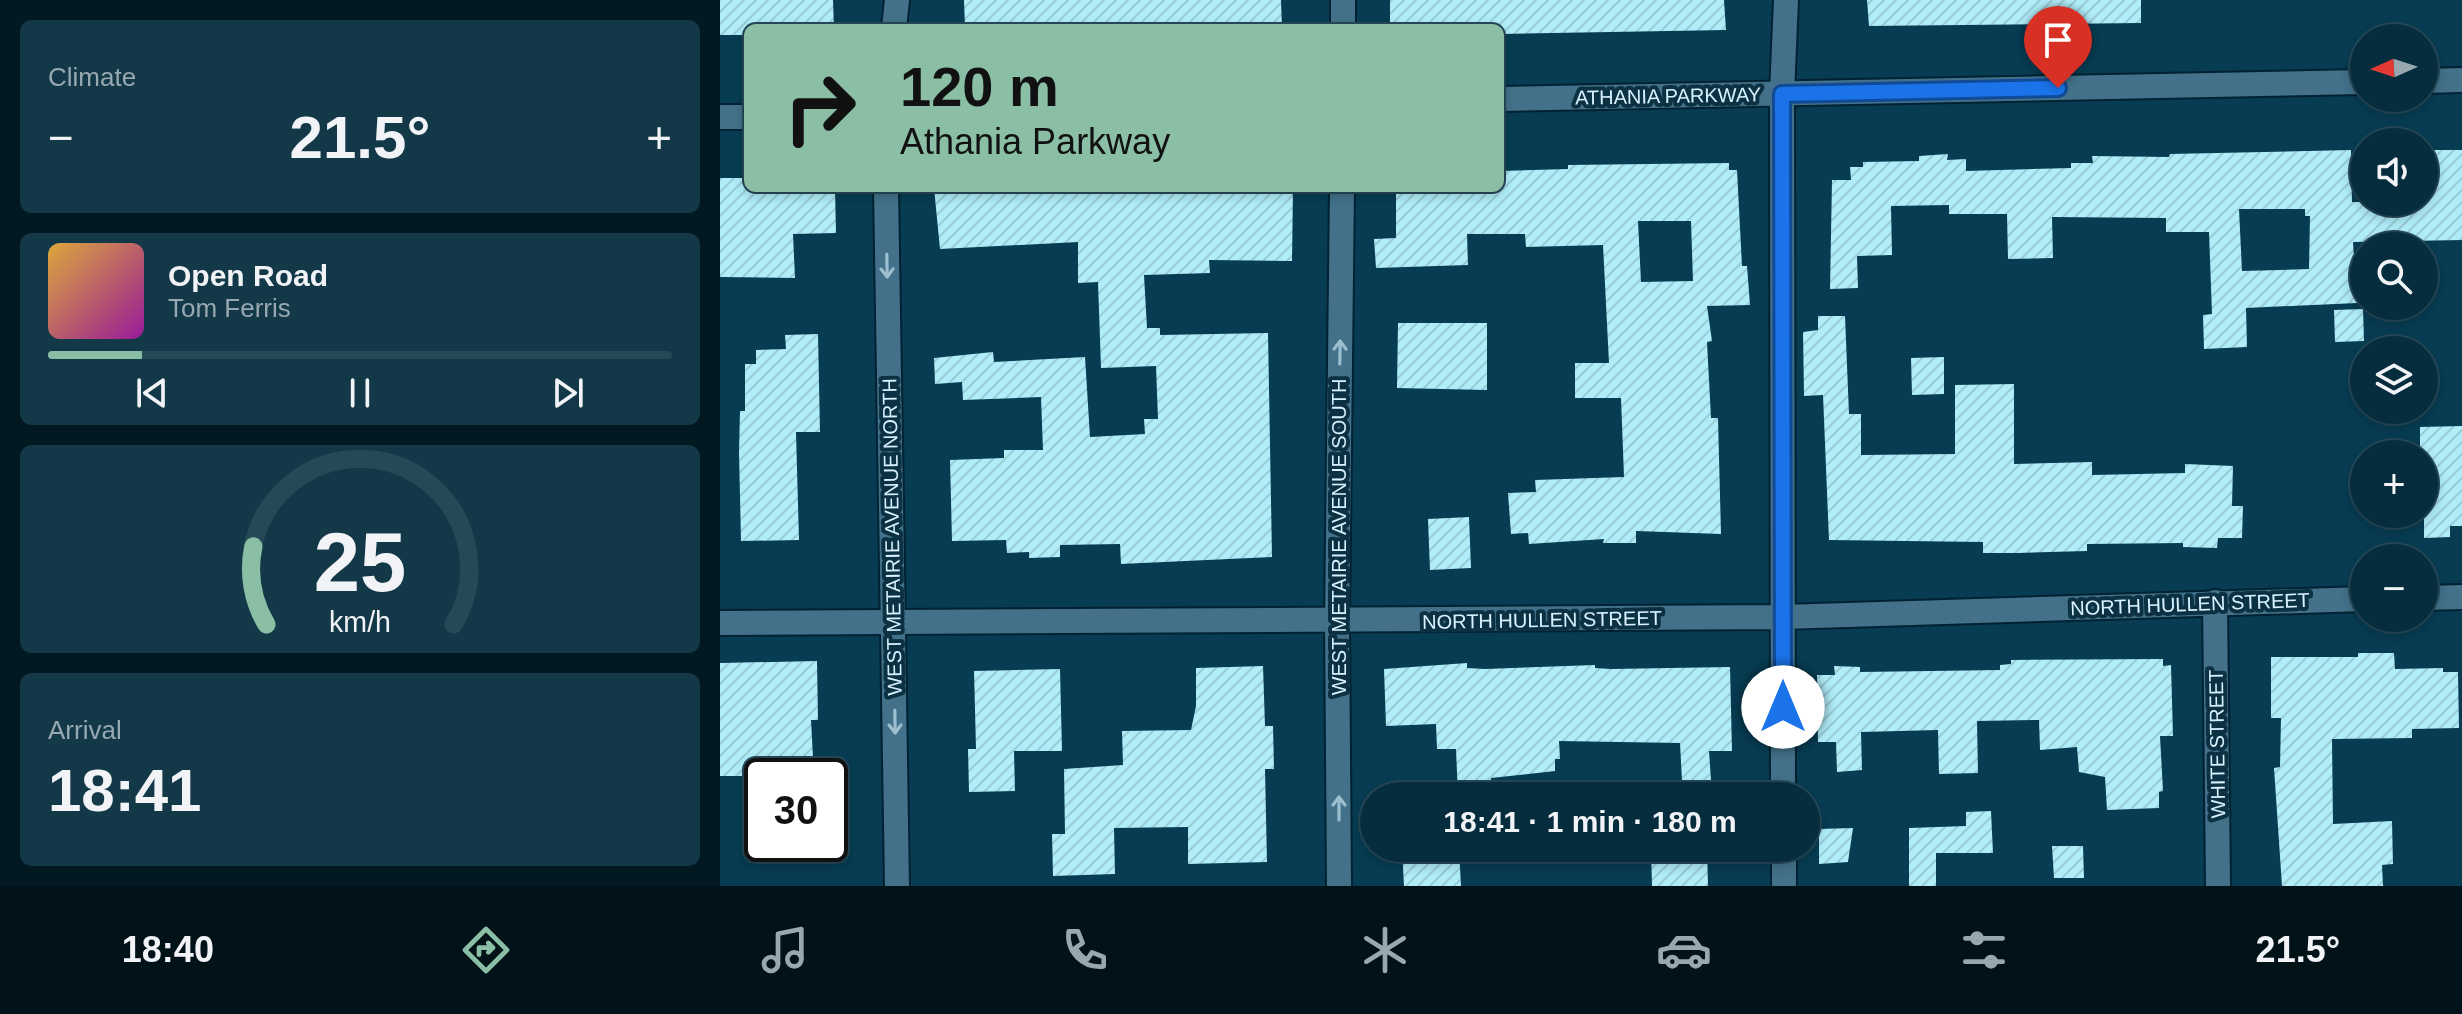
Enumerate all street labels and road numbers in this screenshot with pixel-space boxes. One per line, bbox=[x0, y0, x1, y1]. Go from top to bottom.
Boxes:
street label: ATHANIA PARKWAY bbox=[1575, 83, 1761, 109]
street label: WEST METAIRIE AVENUE NORTH bbox=[878, 378, 906, 696]
street label: WEST METAIRIE AVENUE SOUTH bbox=[1328, 379, 1350, 695]
street label: NORTH HULLEN STREET bbox=[2070, 589, 2310, 619]
street label: NORTH HULLEN STREET bbox=[1422, 607, 1662, 633]
street label: WHITE STREET bbox=[2205, 669, 2229, 819]

